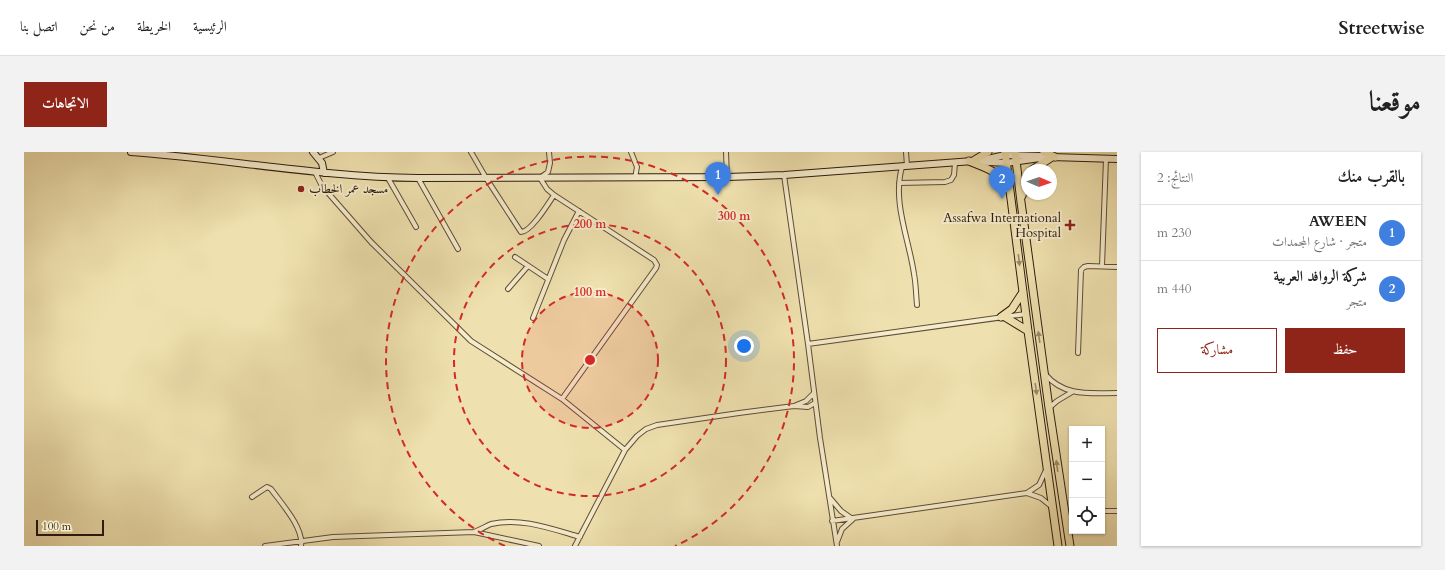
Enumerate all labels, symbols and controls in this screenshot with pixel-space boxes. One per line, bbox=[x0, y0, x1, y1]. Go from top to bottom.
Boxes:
text: Streetwise bbox=[1338, 15, 1425, 41]
text: اتصل بنا bbox=[20, 17, 58, 36]
text: من نحن bbox=[80, 17, 115, 36]
text: الخريطة bbox=[137, 17, 171, 36]
text: الرئيسية bbox=[193, 17, 227, 36]
button: الاتجاهات bbox=[24, 82, 107, 127]
text: موقعنا bbox=[1369, 83, 1421, 121]
pin: 1 bbox=[705, 162, 731, 195]
north arrow bbox=[1021, 164, 1057, 200]
text: بالقرب منك bbox=[1338, 165, 1405, 188]
pin: 2 bbox=[989, 166, 1015, 199]
text: النتائج: 2 bbox=[1157, 169, 1193, 187]
place label: مسجد عمر الخطاب bbox=[309, 180, 388, 198]
marker: مسجد عمر الخطاب bbox=[296, 184, 306, 194]
text: 300 m bbox=[718, 208, 751, 224]
place label: Assafwa International Hospital bbox=[943, 209, 1062, 242]
text: AWEEN bbox=[1309, 211, 1367, 231]
text: 200 m bbox=[574, 216, 607, 232]
marker: Assafwa International Hospital bbox=[1064, 219, 1076, 231]
text: 230 m bbox=[1157, 224, 1191, 242]
text: 1 bbox=[1389, 224, 1395, 242]
text: متجر · شارع المجمدات bbox=[1272, 233, 1367, 251]
one-way arrow bbox=[1016, 254, 1022, 266]
text: شركة الروافد العربية bbox=[1273, 266, 1367, 286]
text: 440 m bbox=[1157, 280, 1191, 298]
text: 2 bbox=[1389, 280, 1395, 298]
text: 100 m bbox=[574, 284, 607, 300]
text: متجر bbox=[1346, 293, 1367, 311]
button: مشاركة bbox=[1157, 328, 1277, 373]
button: حفظ bbox=[1285, 328, 1405, 373]
one-way arrow bbox=[1036, 331, 1042, 343]
your location bbox=[734, 336, 754, 356]
centre of rings bbox=[583, 353, 597, 367]
one-way arrow bbox=[1033, 383, 1039, 395]
map controls bbox=[1069, 426, 1105, 534]
button: + bbox=[1069, 426, 1105, 462]
one-way arrow bbox=[1054, 460, 1060, 472]
button: − bbox=[1069, 462, 1105, 498]
button: locate bbox=[1069, 498, 1105, 534]
scale bar bbox=[36, 518, 104, 537]
text: 100 m bbox=[42, 519, 71, 534]

